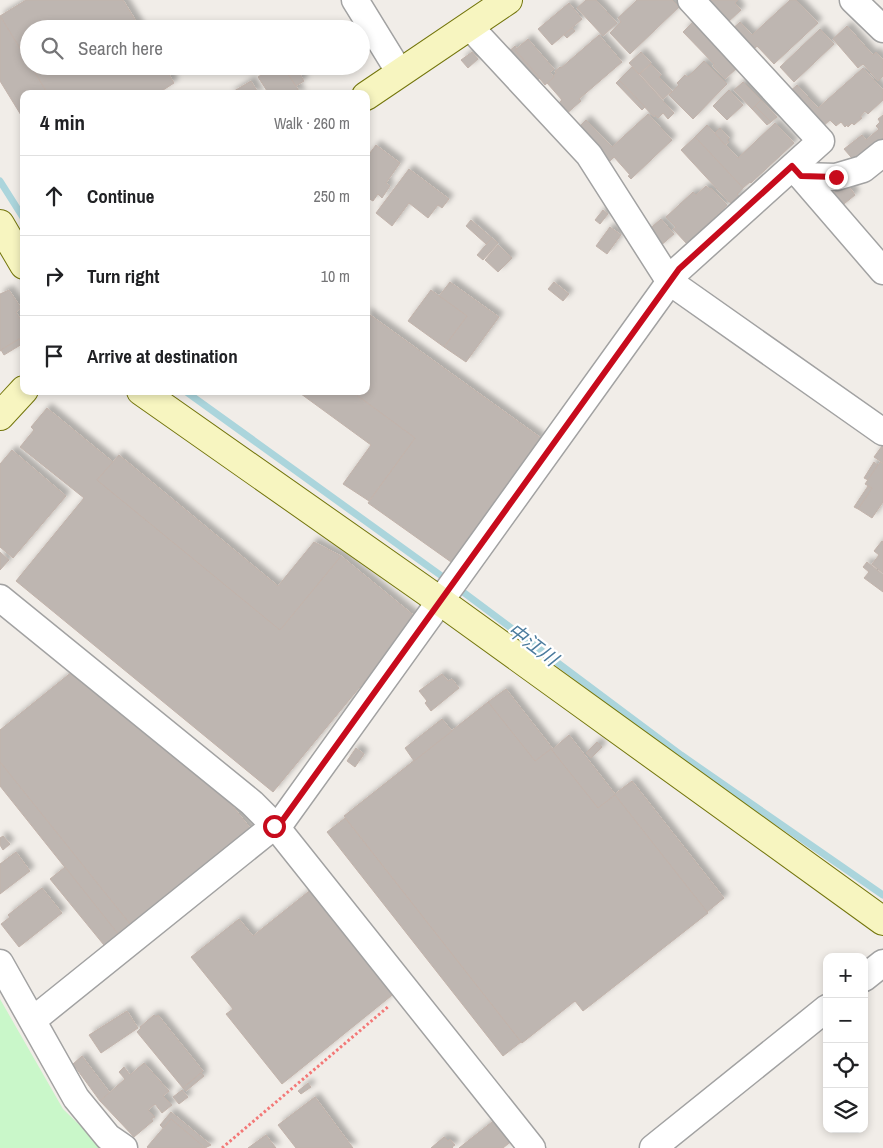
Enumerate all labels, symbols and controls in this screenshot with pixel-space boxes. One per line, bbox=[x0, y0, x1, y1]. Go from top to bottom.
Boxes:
search box bbox=[20, 20, 370, 75]
icon: search bbox=[38, 34, 66, 62]
text: Search here bbox=[78, 35, 163, 61]
text: 4 min bbox=[40, 108, 85, 137]
text: Walk · 260 m bbox=[274, 112, 350, 134]
route end bbox=[825, 166, 848, 189]
icon: ahead bbox=[40, 182, 68, 210]
text: Continue bbox=[87, 183, 155, 209]
text: 250 m bbox=[314, 185, 350, 207]
icon: right bbox=[40, 262, 68, 290]
text: Turn right bbox=[87, 263, 159, 289]
text: 10 m bbox=[321, 265, 350, 287]
icon: arrive bbox=[40, 342, 68, 370]
text: Arrive at destination bbox=[87, 343, 238, 369]
water label: 中江川 bbox=[502, 616, 565, 673]
route start bbox=[263, 815, 286, 838]
map controls bbox=[823, 953, 868, 1133]
button: + bbox=[823, 953, 868, 998]
button: − bbox=[823, 998, 868, 1043]
button: locate bbox=[823, 1043, 868, 1088]
button: layers bbox=[823, 1088, 868, 1133]

